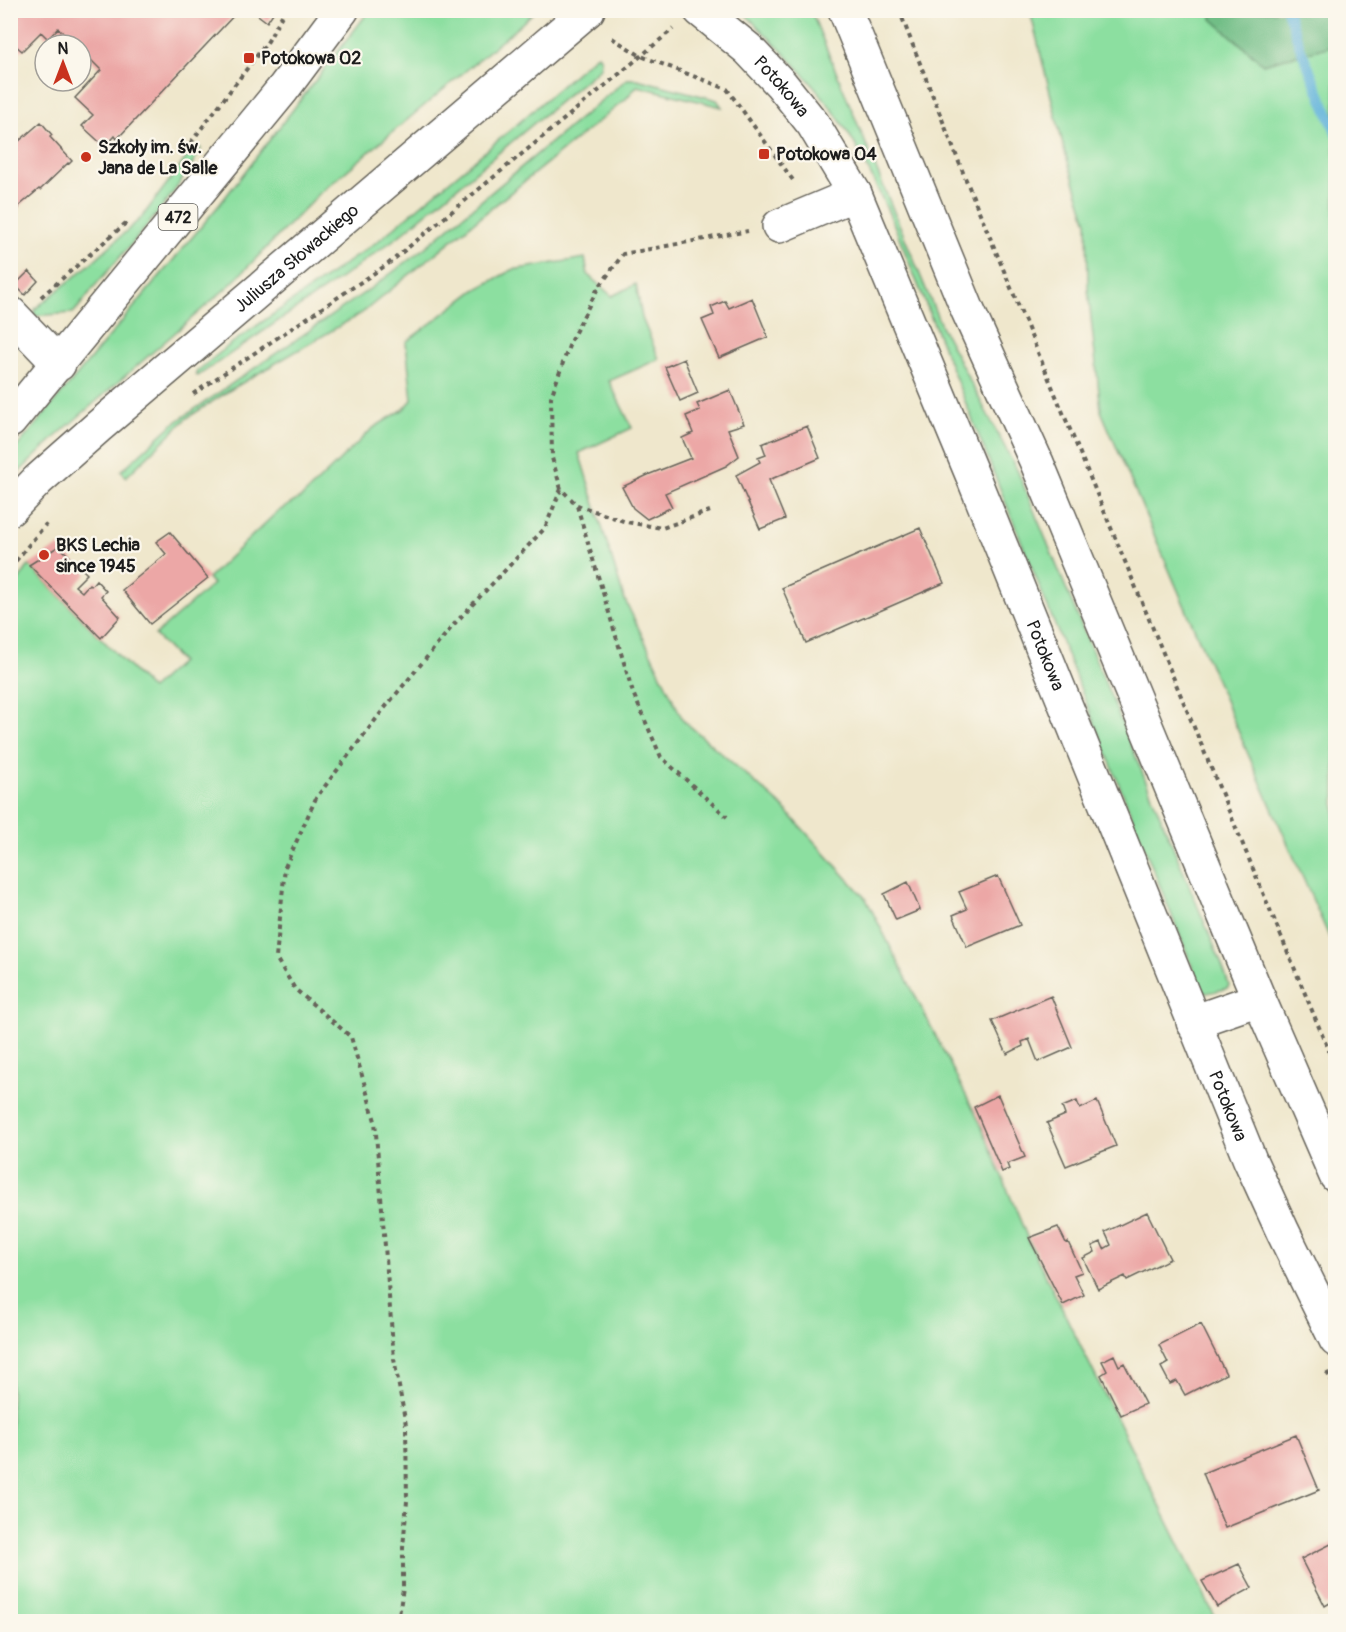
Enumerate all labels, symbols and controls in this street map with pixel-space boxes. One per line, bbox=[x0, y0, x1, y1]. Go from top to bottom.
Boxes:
north arrow bbox=[33, 33, 93, 93]
text: N bbox=[58, 39, 69, 59]
place label: Potokowa 02 bbox=[261, 47, 361, 70]
marker: Potokowa 02 bbox=[242, 51, 256, 65]
street label: Potokowa bbox=[748, 51, 814, 122]
place label: Szkoły im. św. Jana de La Salle bbox=[98, 136, 219, 180]
place label: Potokowa 04 bbox=[776, 143, 877, 166]
marker: Potokowa 04 bbox=[757, 147, 771, 161]
marker: Szkoły im. św. Jana de La Salle bbox=[79, 150, 93, 164]
street label: Juliusza Słowackiego bbox=[230, 199, 364, 318]
road number: 472 bbox=[158, 204, 198, 230]
place label: BKS Lechia since 1945 bbox=[56, 534, 140, 578]
marker: BKS Lechia since 1945 bbox=[37, 548, 51, 562]
street label: Potokowa bbox=[1020, 617, 1069, 694]
street label: Potokowa bbox=[1203, 1067, 1252, 1145]

